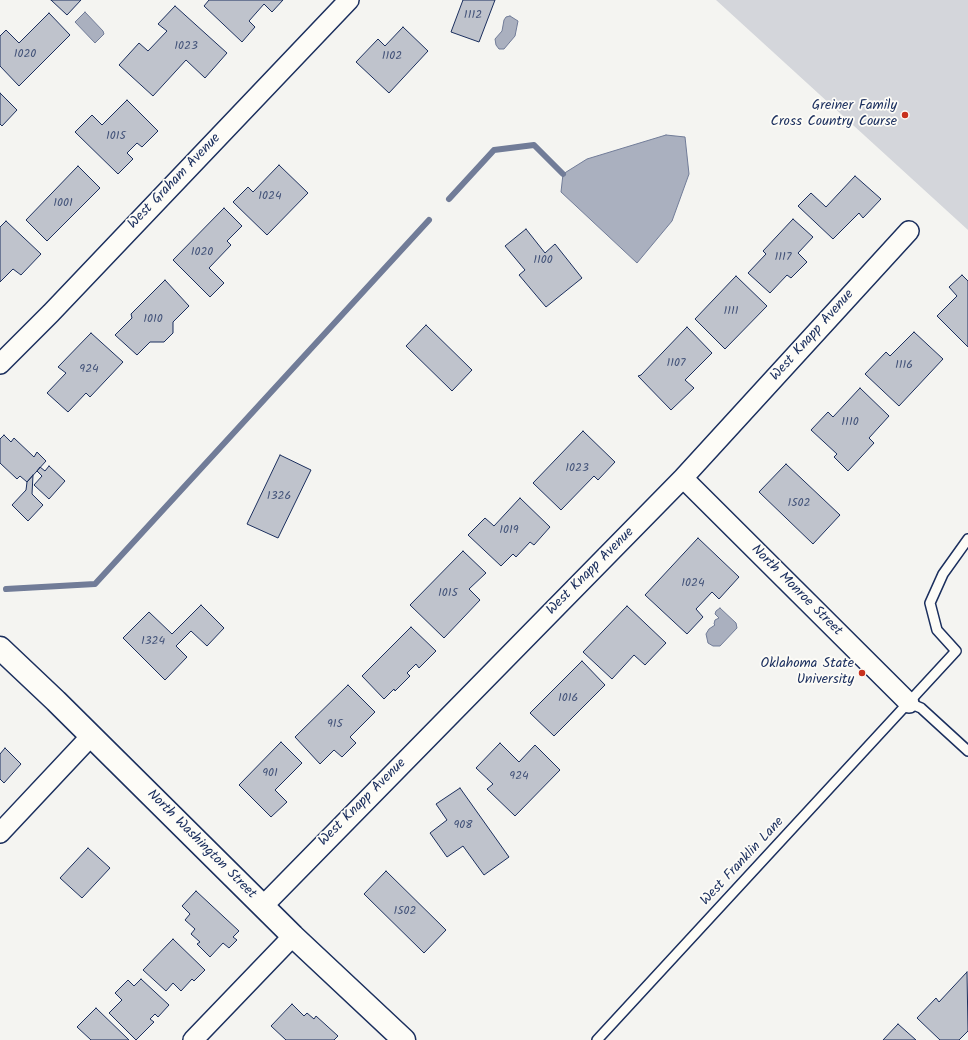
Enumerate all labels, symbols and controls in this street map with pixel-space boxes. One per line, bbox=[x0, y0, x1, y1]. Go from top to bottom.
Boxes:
house number: 1112 bbox=[464, 9, 482, 23]
house number: 1023 bbox=[174, 40, 198, 54]
house number: 1020 bbox=[14, 48, 36, 62]
house number: 1102 bbox=[382, 50, 402, 64]
place label: Greiner Family Cross Country Course bbox=[771, 99, 897, 132]
marker: Greiner Family Cross Country Course bbox=[900, 110, 910, 120]
house number: 1015 bbox=[106, 130, 126, 144]
street label: West Graham Avenue bbox=[125, 131, 225, 233]
house number: 1024 bbox=[258, 190, 282, 204]
house number: 1001 bbox=[53, 197, 73, 211]
house number: 1020 bbox=[191, 246, 213, 260]
house number: 1117 bbox=[775, 251, 791, 265]
house number: 1100 bbox=[533, 254, 553, 268]
street label: West Knapp Avenue bbox=[768, 287, 858, 385]
house number: 1111 bbox=[723, 305, 739, 319]
house number: 1010 bbox=[143, 313, 163, 327]
house number: 1107 bbox=[666, 357, 686, 371]
house number: 1116 bbox=[895, 359, 913, 373]
house number: 924 bbox=[79, 363, 99, 377]
house number: 1110 bbox=[841, 416, 859, 430]
house number: 1023 bbox=[565, 462, 589, 476]
house number: 1326 bbox=[267, 490, 291, 504]
house number: 1502 bbox=[787, 497, 811, 511]
house number: 1019 bbox=[499, 524, 519, 538]
street label: West Knapp Avenue bbox=[544, 525, 638, 619]
street label: North Monroe Street bbox=[747, 542, 845, 640]
house number: 1024 bbox=[681, 577, 705, 591]
house number: 1015 bbox=[438, 587, 458, 601]
house number: 1324 bbox=[141, 635, 165, 649]
place label: Oklahoma State University bbox=[761, 657, 854, 690]
marker: Oklahoma State University bbox=[857, 668, 867, 678]
house number: 1016 bbox=[558, 692, 578, 706]
house number: 915 bbox=[327, 718, 343, 732]
street label: West Knapp Avenue bbox=[316, 756, 410, 850]
house number: 901 bbox=[262, 767, 278, 781]
house number: 924 bbox=[509, 770, 529, 784]
street label: North Washington Street bbox=[143, 787, 259, 903]
street label: West Franklin Lane bbox=[698, 814, 788, 910]
house number: 908 bbox=[453, 819, 473, 833]
house number: 1502 bbox=[393, 905, 417, 919]

